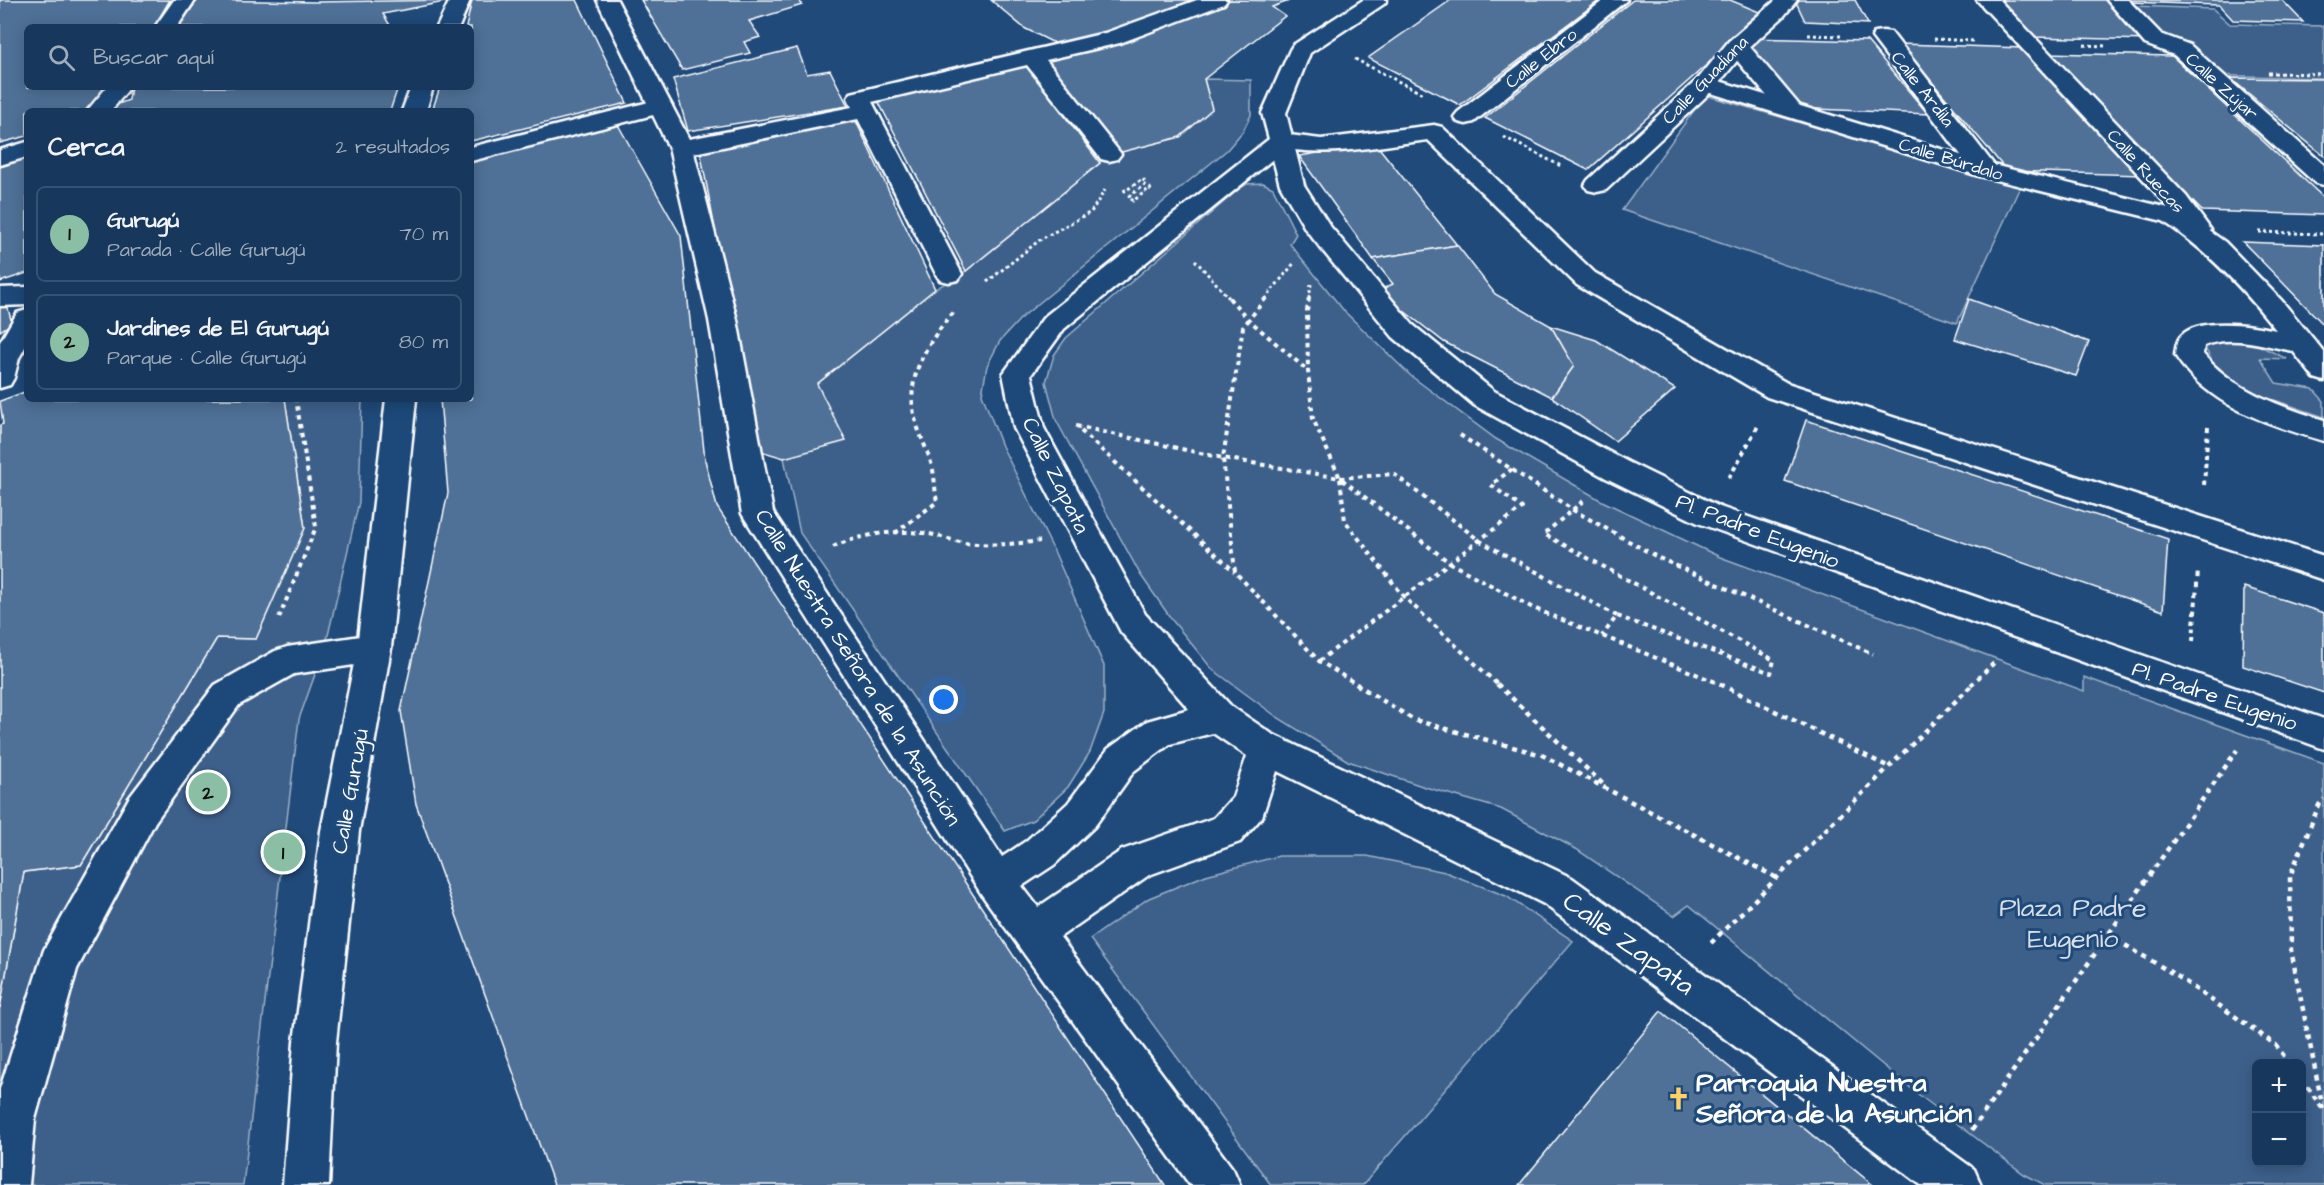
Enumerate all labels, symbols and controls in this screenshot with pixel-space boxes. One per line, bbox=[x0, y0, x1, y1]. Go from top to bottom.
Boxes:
street label: Calle Ebro bbox=[1500, 22, 1583, 95]
search box bbox=[24, 24, 474, 90]
street label: Calle Guadiana bbox=[1657, 30, 1754, 130]
icon: search bbox=[45, 41, 78, 74]
text: Buscar aquí bbox=[93, 42, 214, 73]
street label: Calle Ardila bbox=[1885, 46, 1960, 132]
street label: Calle Zújar bbox=[2180, 47, 2264, 126]
street label: Calle Ruecas bbox=[2101, 124, 2190, 219]
text: Cerca bbox=[48, 129, 125, 165]
street label: Calle Búrdalo bbox=[1896, 132, 2006, 187]
text: 2 resultados bbox=[336, 133, 450, 161]
text: Gurugú bbox=[107, 205, 179, 236]
text: 1 bbox=[68, 220, 71, 248]
text: 70 m bbox=[400, 220, 448, 248]
text: Parada · Calle Gurugú bbox=[107, 236, 306, 264]
text: Jardines de El Gurugú bbox=[107, 313, 329, 344]
text: 2 bbox=[64, 328, 75, 356]
text: 80 m bbox=[399, 328, 448, 356]
text: Parque · Calle Gurugú bbox=[107, 344, 306, 372]
street label: Calle Zapata bbox=[1014, 412, 1097, 539]
street label: Pl. Padre Eugenio bbox=[1671, 486, 1844, 578]
street label: Calle Nuestra Señora de la Asunción bbox=[747, 503, 968, 832]
street label: Pl. Padre Eugenio bbox=[2127, 654, 2302, 740]
your location bbox=[929, 685, 958, 714]
street label: Calle Gurugú bbox=[324, 726, 378, 856]
pin: 2 bbox=[188, 770, 228, 814]
pin: 1 bbox=[264, 830, 302, 874]
street label: Calle Zapata bbox=[1555, 883, 1703, 1005]
park label: Plaza Padre Eugenio bbox=[1999, 889, 2147, 959]
map controls bbox=[2252, 1059, 2306, 1167]
button: + bbox=[2252, 1059, 2306, 1113]
place label: Parroquia Nuestra Señora de la Asunción bbox=[1695, 1064, 1973, 1133]
church icon: Parroquia Nuestra Señora de la Asunción bbox=[1665, 1085, 1691, 1111]
button: − bbox=[2252, 1113, 2306, 1167]

